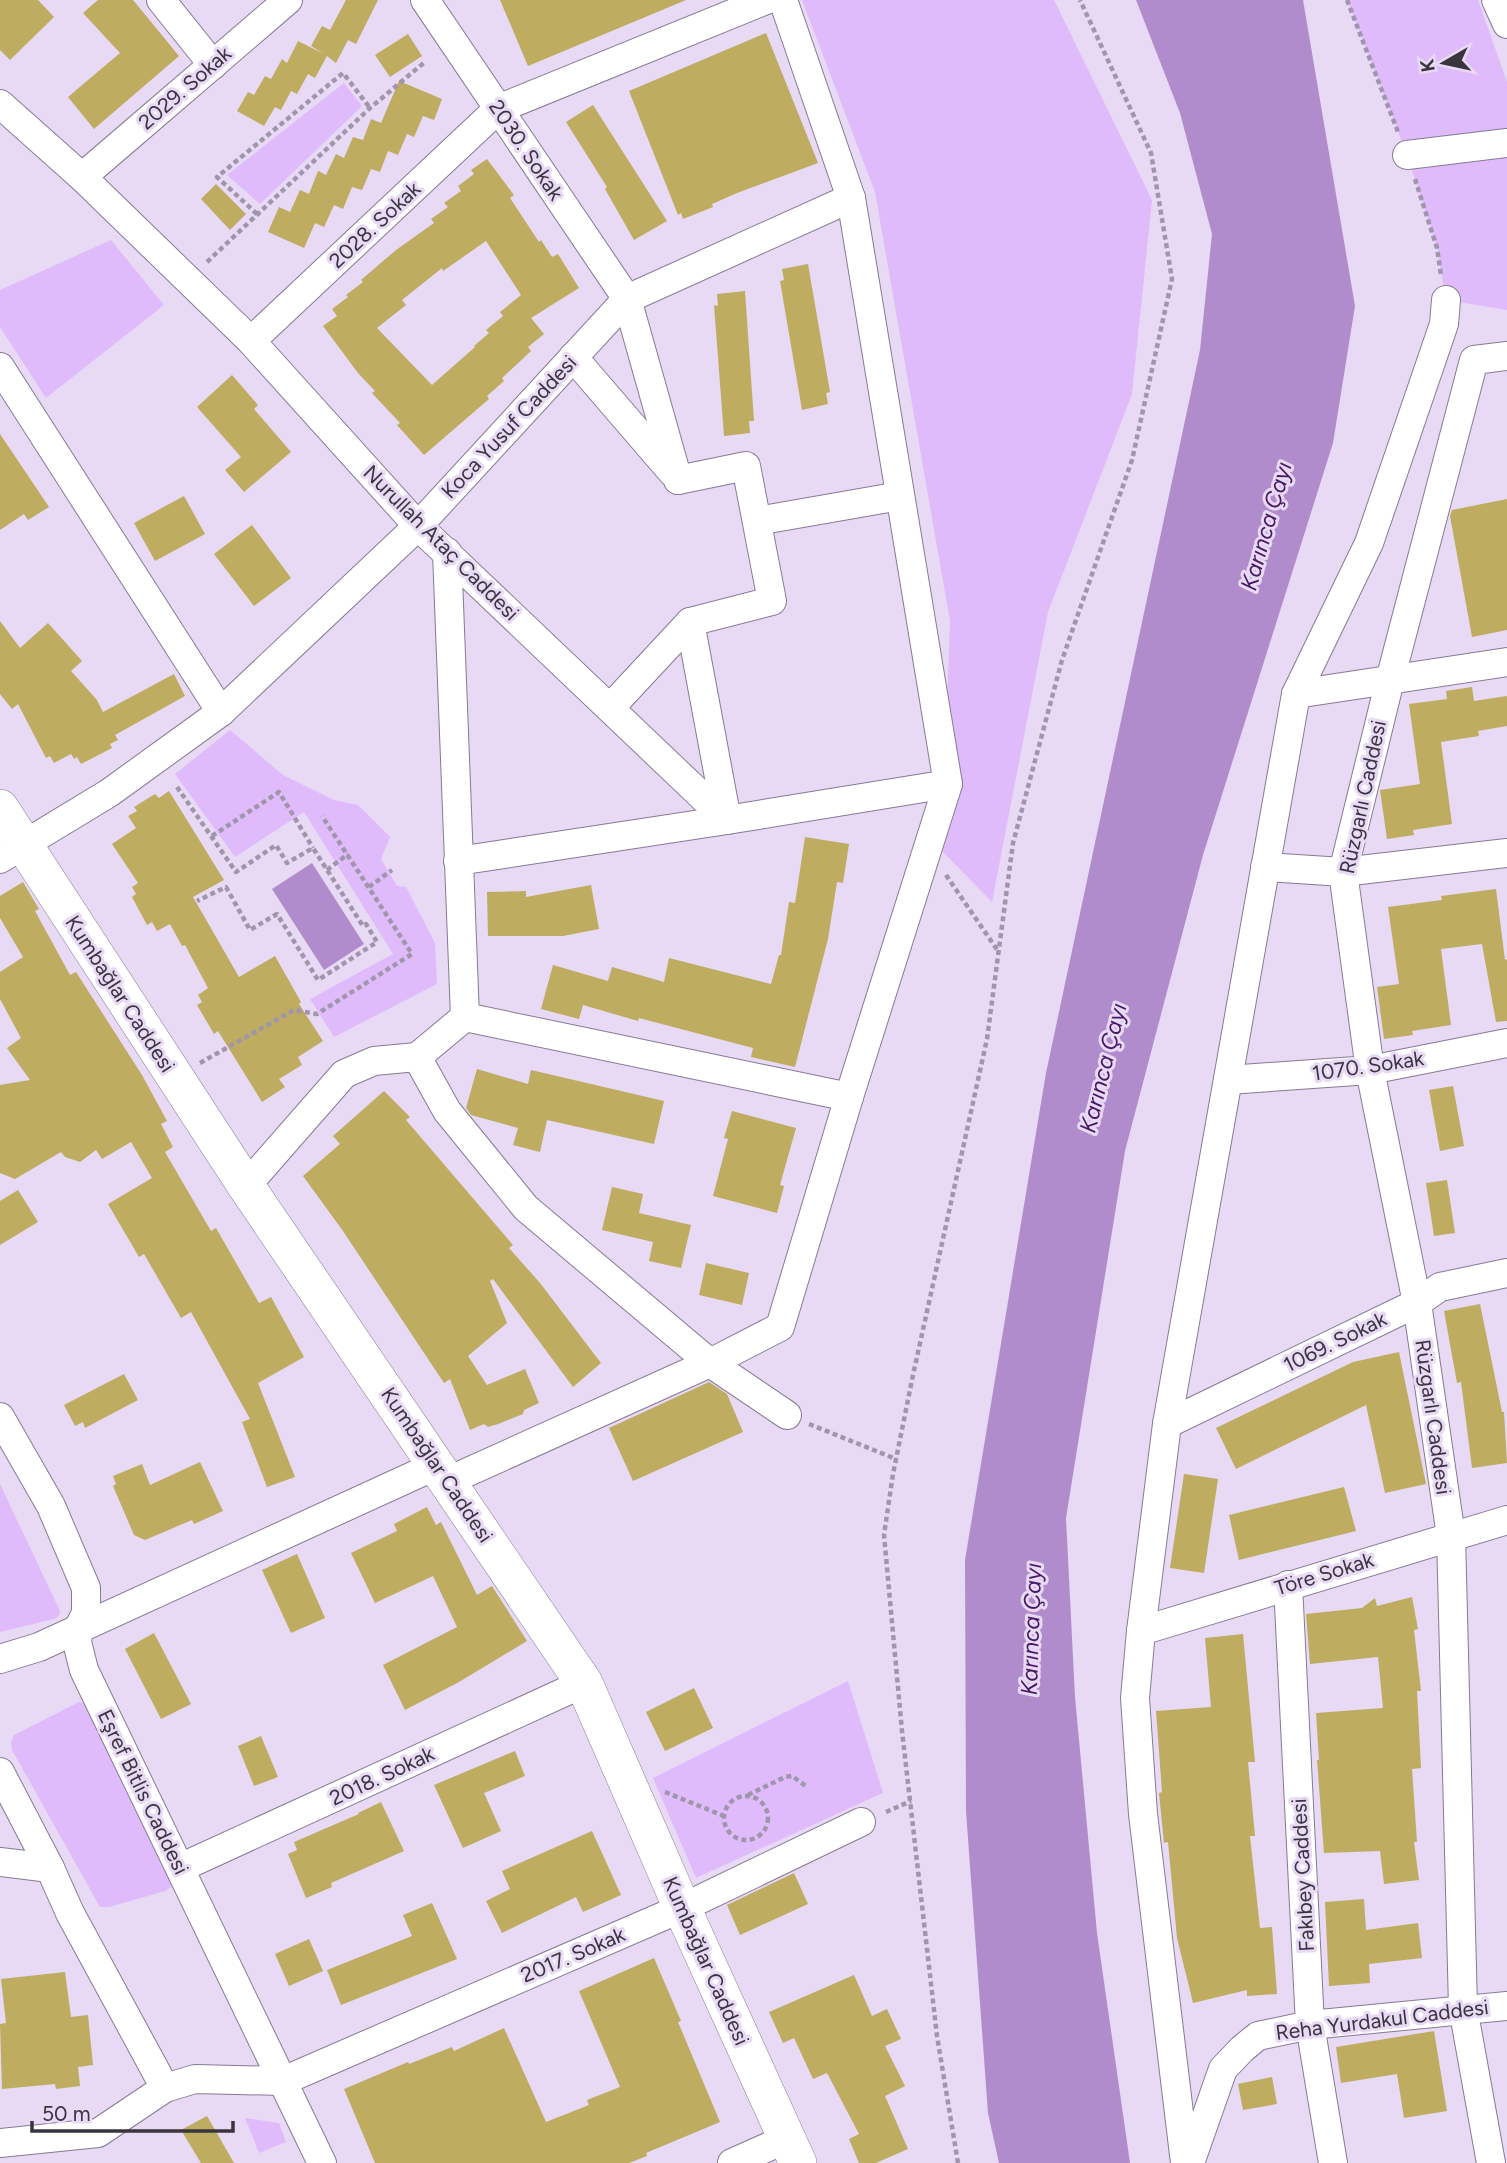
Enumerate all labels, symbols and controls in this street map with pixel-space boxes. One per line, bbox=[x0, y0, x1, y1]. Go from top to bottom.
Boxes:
north arrow bbox=[1409, 28, 1479, 98]
street label: 2029. Sokak bbox=[133, 40, 237, 135]
text: K bbox=[1415, 57, 1440, 74]
street label: 2030. Sokak bbox=[484, 95, 570, 205]
street label: 2028. Sokak bbox=[324, 176, 426, 273]
street label: Koca Yusuf Caddesi bbox=[436, 350, 582, 504]
water label: Karınca Çayı bbox=[1234, 458, 1298, 594]
street label: Nurullah Ataç Caddesi bbox=[358, 460, 524, 626]
street label: Rüzgarlı Caddesi bbox=[1334, 718, 1391, 876]
street label: Kumbağlar Caddesi bbox=[60, 911, 180, 1077]
water label: Karınca Çayı bbox=[1073, 1000, 1133, 1136]
street label: 1070. Sokak bbox=[1311, 1045, 1426, 1086]
street label: 1069. Sokak bbox=[1279, 1306, 1391, 1377]
street label: Rüzgarlı Caddesi bbox=[1410, 1338, 1457, 1496]
street label: Kumbağlar Caddesi bbox=[376, 1382, 499, 1547]
street label: Töre Sokak bbox=[1271, 1546, 1377, 1600]
water label: Karınca Çayı bbox=[1015, 1562, 1047, 1696]
street label: Eşref Bitlis Caddesi bbox=[93, 1705, 194, 1878]
street label: 2018. Sokak bbox=[326, 1740, 439, 1811]
street label: Fakıbey Caddesi bbox=[1286, 1798, 1319, 1952]
street label: Kumbağlar Caddesi bbox=[658, 1873, 755, 2049]
street label: 2017. Sokak bbox=[517, 1921, 629, 1988]
street label: Reha Yurdakul Caddesi bbox=[1274, 1994, 1490, 2045]
scale bar bbox=[32, 2090, 233, 2134]
text: 50 m bbox=[42, 2101, 91, 2126]

